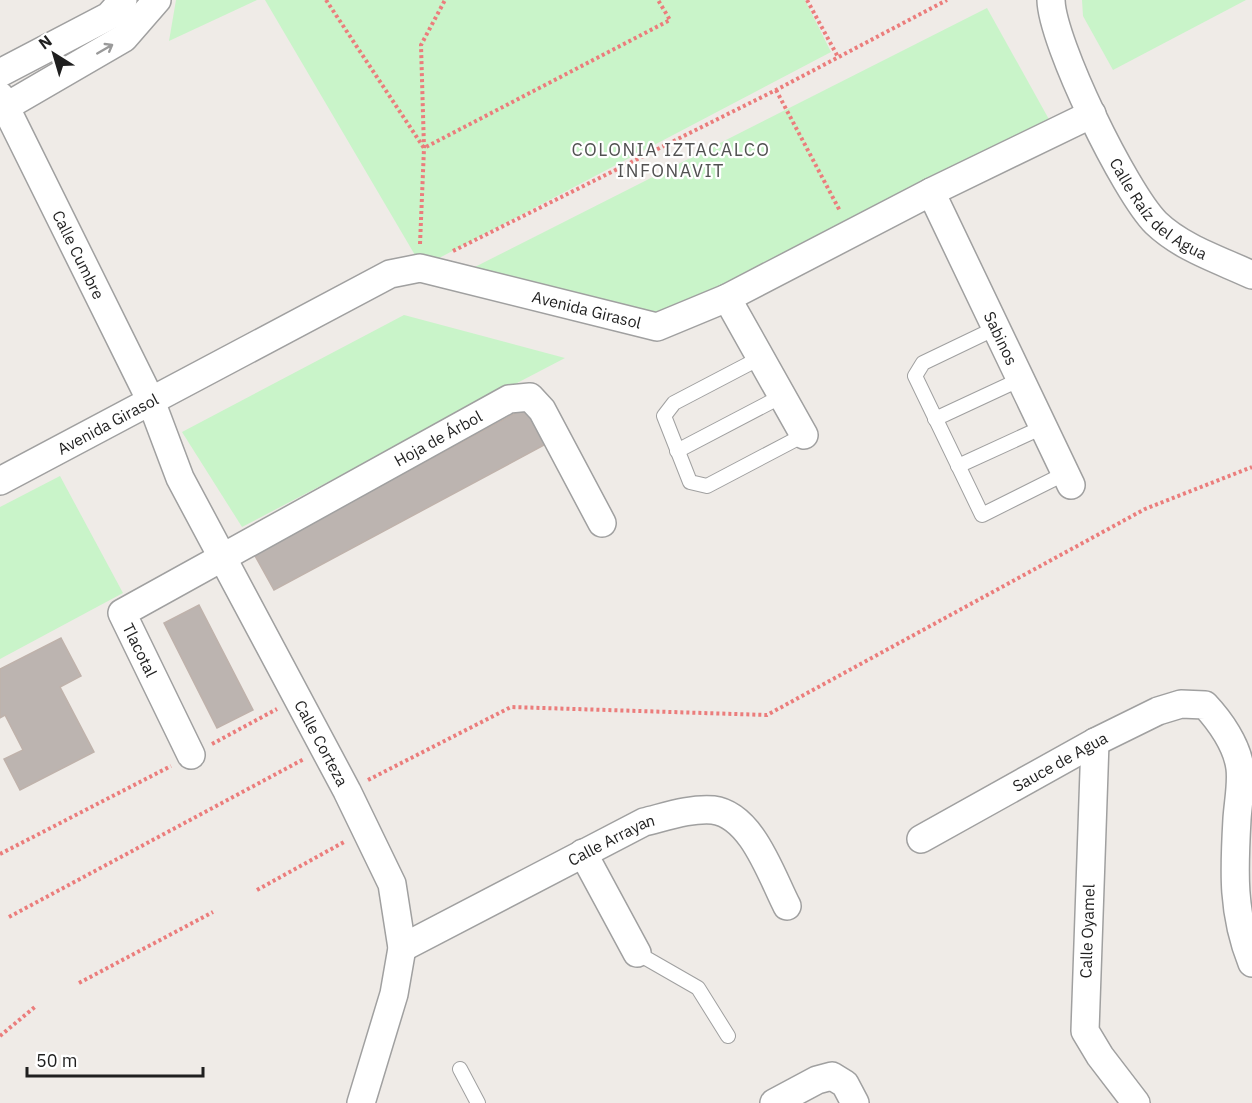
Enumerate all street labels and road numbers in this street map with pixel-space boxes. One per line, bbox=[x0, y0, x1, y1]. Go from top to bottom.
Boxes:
street label: Calle Raíz del Agua bbox=[1105, 154, 1211, 264]
street label: Calle Cumbre bbox=[48, 207, 109, 303]
street label: Avenida Girasol bbox=[530, 286, 643, 333]
street label: Sabinos bbox=[980, 308, 1022, 368]
street label: Avenida Girasol bbox=[54, 389, 162, 459]
street label: Hoja de Árbol bbox=[391, 406, 485, 471]
street label: Tlacotal bbox=[118, 620, 162, 680]
street label: Calle Corteza bbox=[290, 696, 353, 790]
street label: Sauce de Agua bbox=[1009, 727, 1111, 796]
street label: Calle Arrayan bbox=[564, 810, 657, 870]
street label: Calle Oyamel bbox=[1075, 883, 1099, 979]

